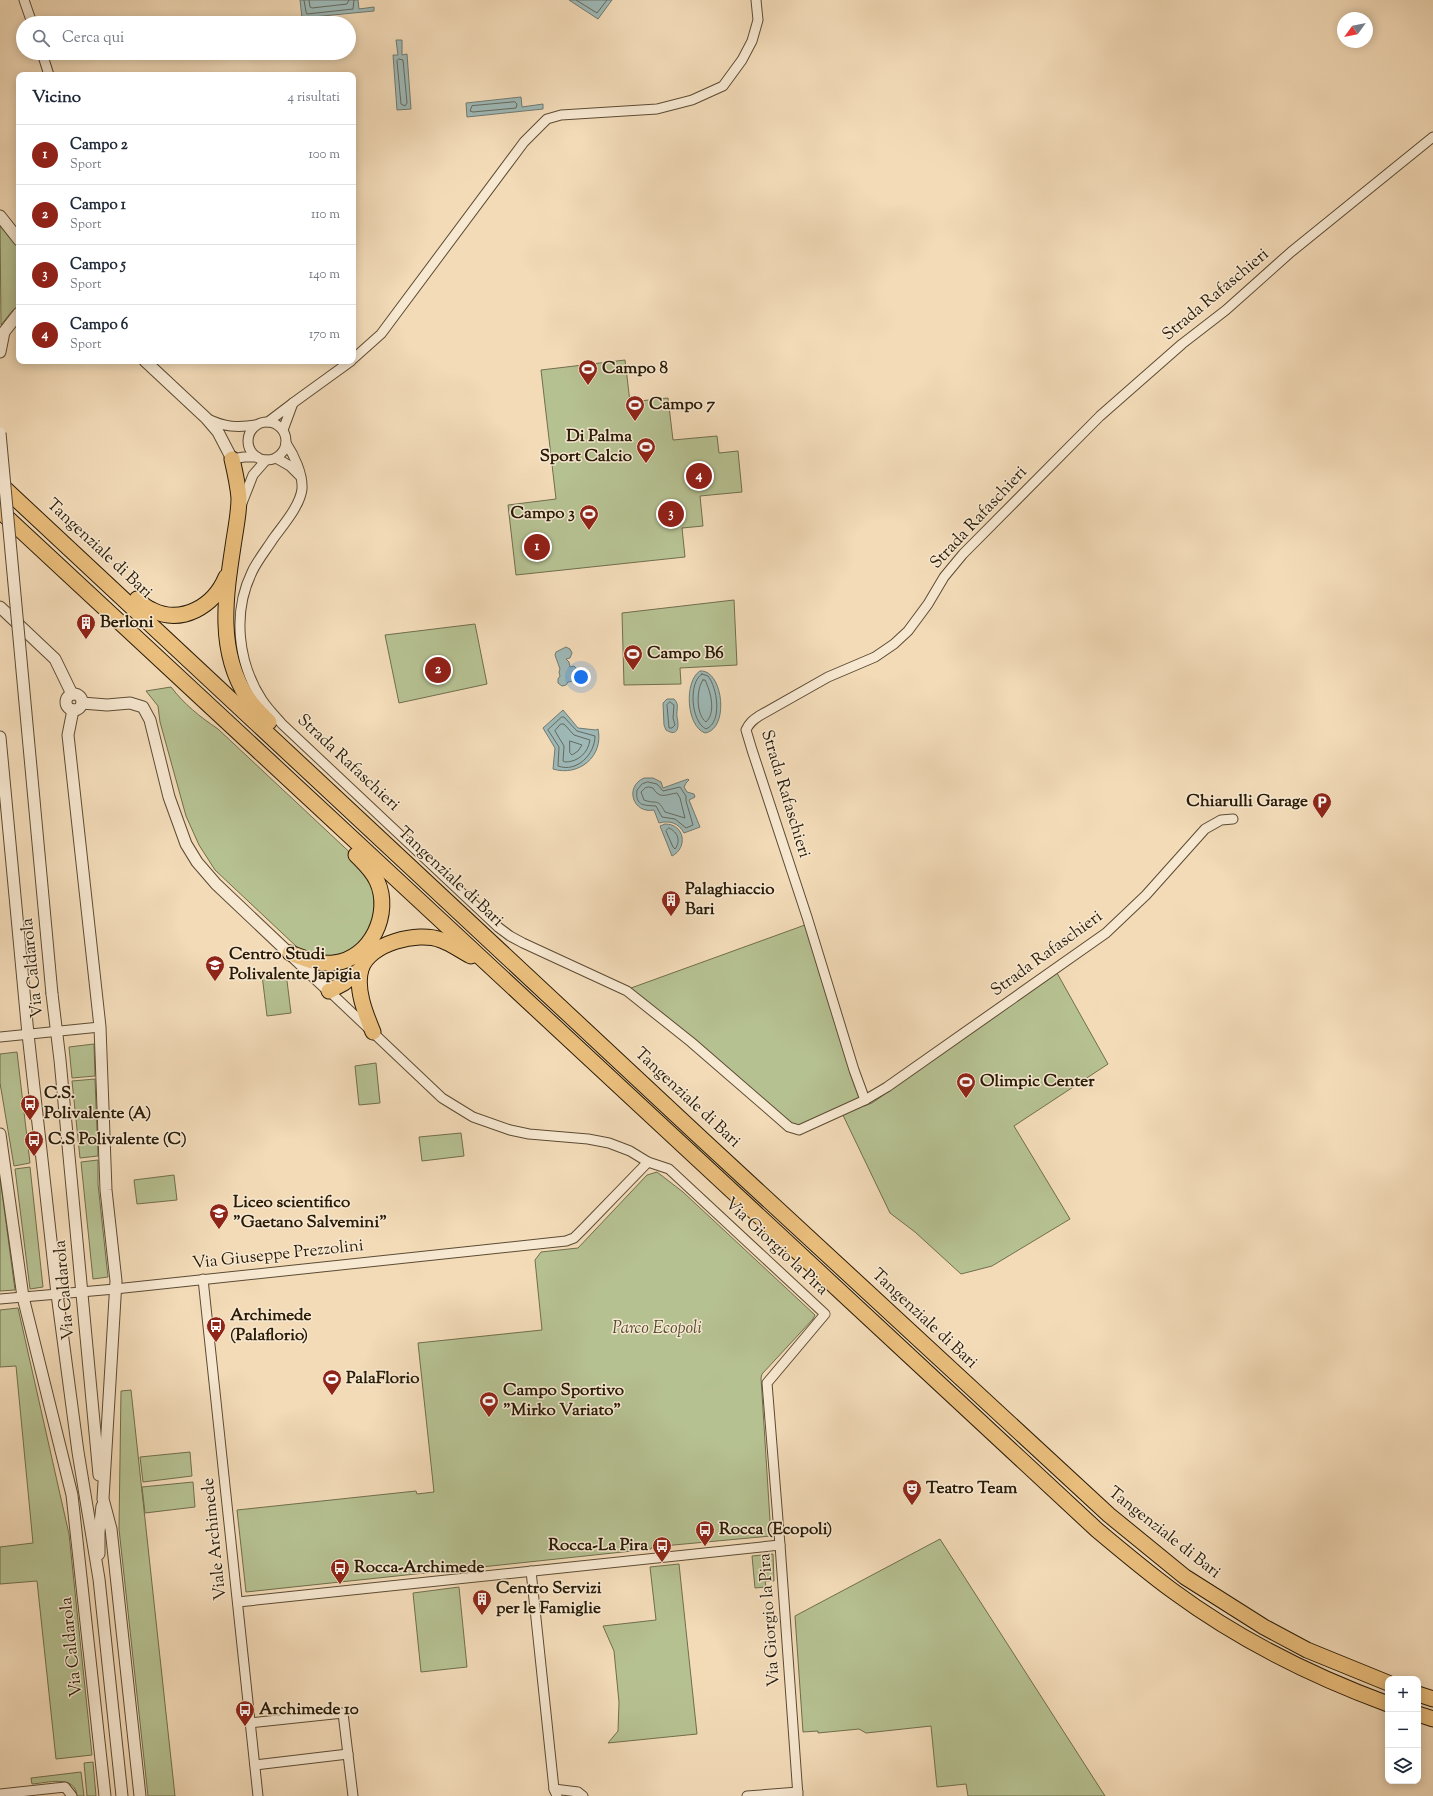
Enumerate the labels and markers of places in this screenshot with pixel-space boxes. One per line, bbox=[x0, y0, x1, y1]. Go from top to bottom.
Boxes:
place label: Campo 8 bbox=[602, 357, 669, 381]
sports icon: Campo 8 bbox=[577, 358, 599, 386]
place label: Campo 7 bbox=[649, 393, 716, 417]
sports icon: Campo 7 bbox=[624, 394, 646, 422]
place label: Di Palma Sport Calcio bbox=[540, 425, 632, 469]
sports icon: Di Palma Sport Calcio bbox=[635, 436, 657, 464]
pin: 4 bbox=[686, 461, 712, 491]
pin: 3 bbox=[658, 499, 684, 529]
place label: Campo 3 bbox=[511, 502, 575, 526]
sports icon: Campo 3 bbox=[578, 503, 600, 531]
pin: 1 bbox=[524, 532, 550, 562]
place label: Berloni bbox=[100, 611, 154, 635]
building icon: Berloni bbox=[75, 612, 97, 640]
place label: Campo B6 bbox=[647, 642, 724, 666]
sports icon: Campo B6 bbox=[622, 643, 644, 671]
pin: 2 bbox=[425, 655, 451, 685]
place label: Chiarulli Garage bbox=[1186, 790, 1308, 814]
parking icon: Chiarulli Garage bbox=[1311, 791, 1333, 819]
place label: Palaghiaccio Bari bbox=[685, 878, 775, 922]
building icon: Palaghiaccio Bari bbox=[660, 889, 682, 917]
place label: Centro Studi Polivalente Japigia bbox=[229, 943, 361, 987]
school or university icon: Centro Studi Polivalente Japigia bbox=[204, 954, 226, 982]
place label: Olimpic Center bbox=[980, 1070, 1095, 1094]
sports icon: Olimpic Center bbox=[955, 1071, 977, 1099]
place label: C.S. Polivalente (A) bbox=[44, 1082, 151, 1126]
bus stop icon: C.S. Polivalente (A) bbox=[19, 1093, 41, 1121]
place label: C.S Polivalente (C) bbox=[48, 1128, 187, 1152]
bus stop icon: C.S Polivalente (C) bbox=[23, 1129, 45, 1157]
place label: Liceo scientifico "Gaetano Salvemini" bbox=[233, 1191, 387, 1235]
school or university icon: Liceo scientifico "Gaetano Salvemini" bbox=[208, 1202, 230, 1230]
place label: Archimede (Palaflorio) bbox=[230, 1304, 311, 1348]
bus stop icon: Archimede (Palaflorio) bbox=[205, 1315, 227, 1343]
place label: PalaFlorio bbox=[346, 1367, 419, 1391]
sports icon: PalaFlorio bbox=[321, 1368, 343, 1396]
place label: Campo Sportivo "Mirko Variato" bbox=[503, 1379, 624, 1423]
sports icon: Campo Sportivo "Mirko Variato" bbox=[478, 1390, 500, 1418]
place label: Teatro Team bbox=[926, 1477, 1018, 1501]
theatre icon: Teatro Team bbox=[901, 1478, 923, 1506]
place label: Rocca (Ecopoli) bbox=[719, 1518, 832, 1542]
bus stop icon: Rocca (Ecopoli) bbox=[694, 1519, 716, 1547]
place label: Rocca-La Pira bbox=[548, 1534, 648, 1558]
bus stop icon: Rocca-La Pira bbox=[651, 1535, 673, 1563]
place label: Rocca-Archimede bbox=[354, 1556, 484, 1580]
bus stop icon: Rocca-Archimede bbox=[329, 1557, 351, 1585]
place label: Centro Servizi per le Famiglie bbox=[496, 1577, 602, 1621]
building icon: Centro Servizi per le Famiglie bbox=[471, 1588, 493, 1616]
place label: Archimede 10 bbox=[259, 1698, 359, 1722]
bus stop icon: Archimede 10 bbox=[234, 1699, 256, 1727]

